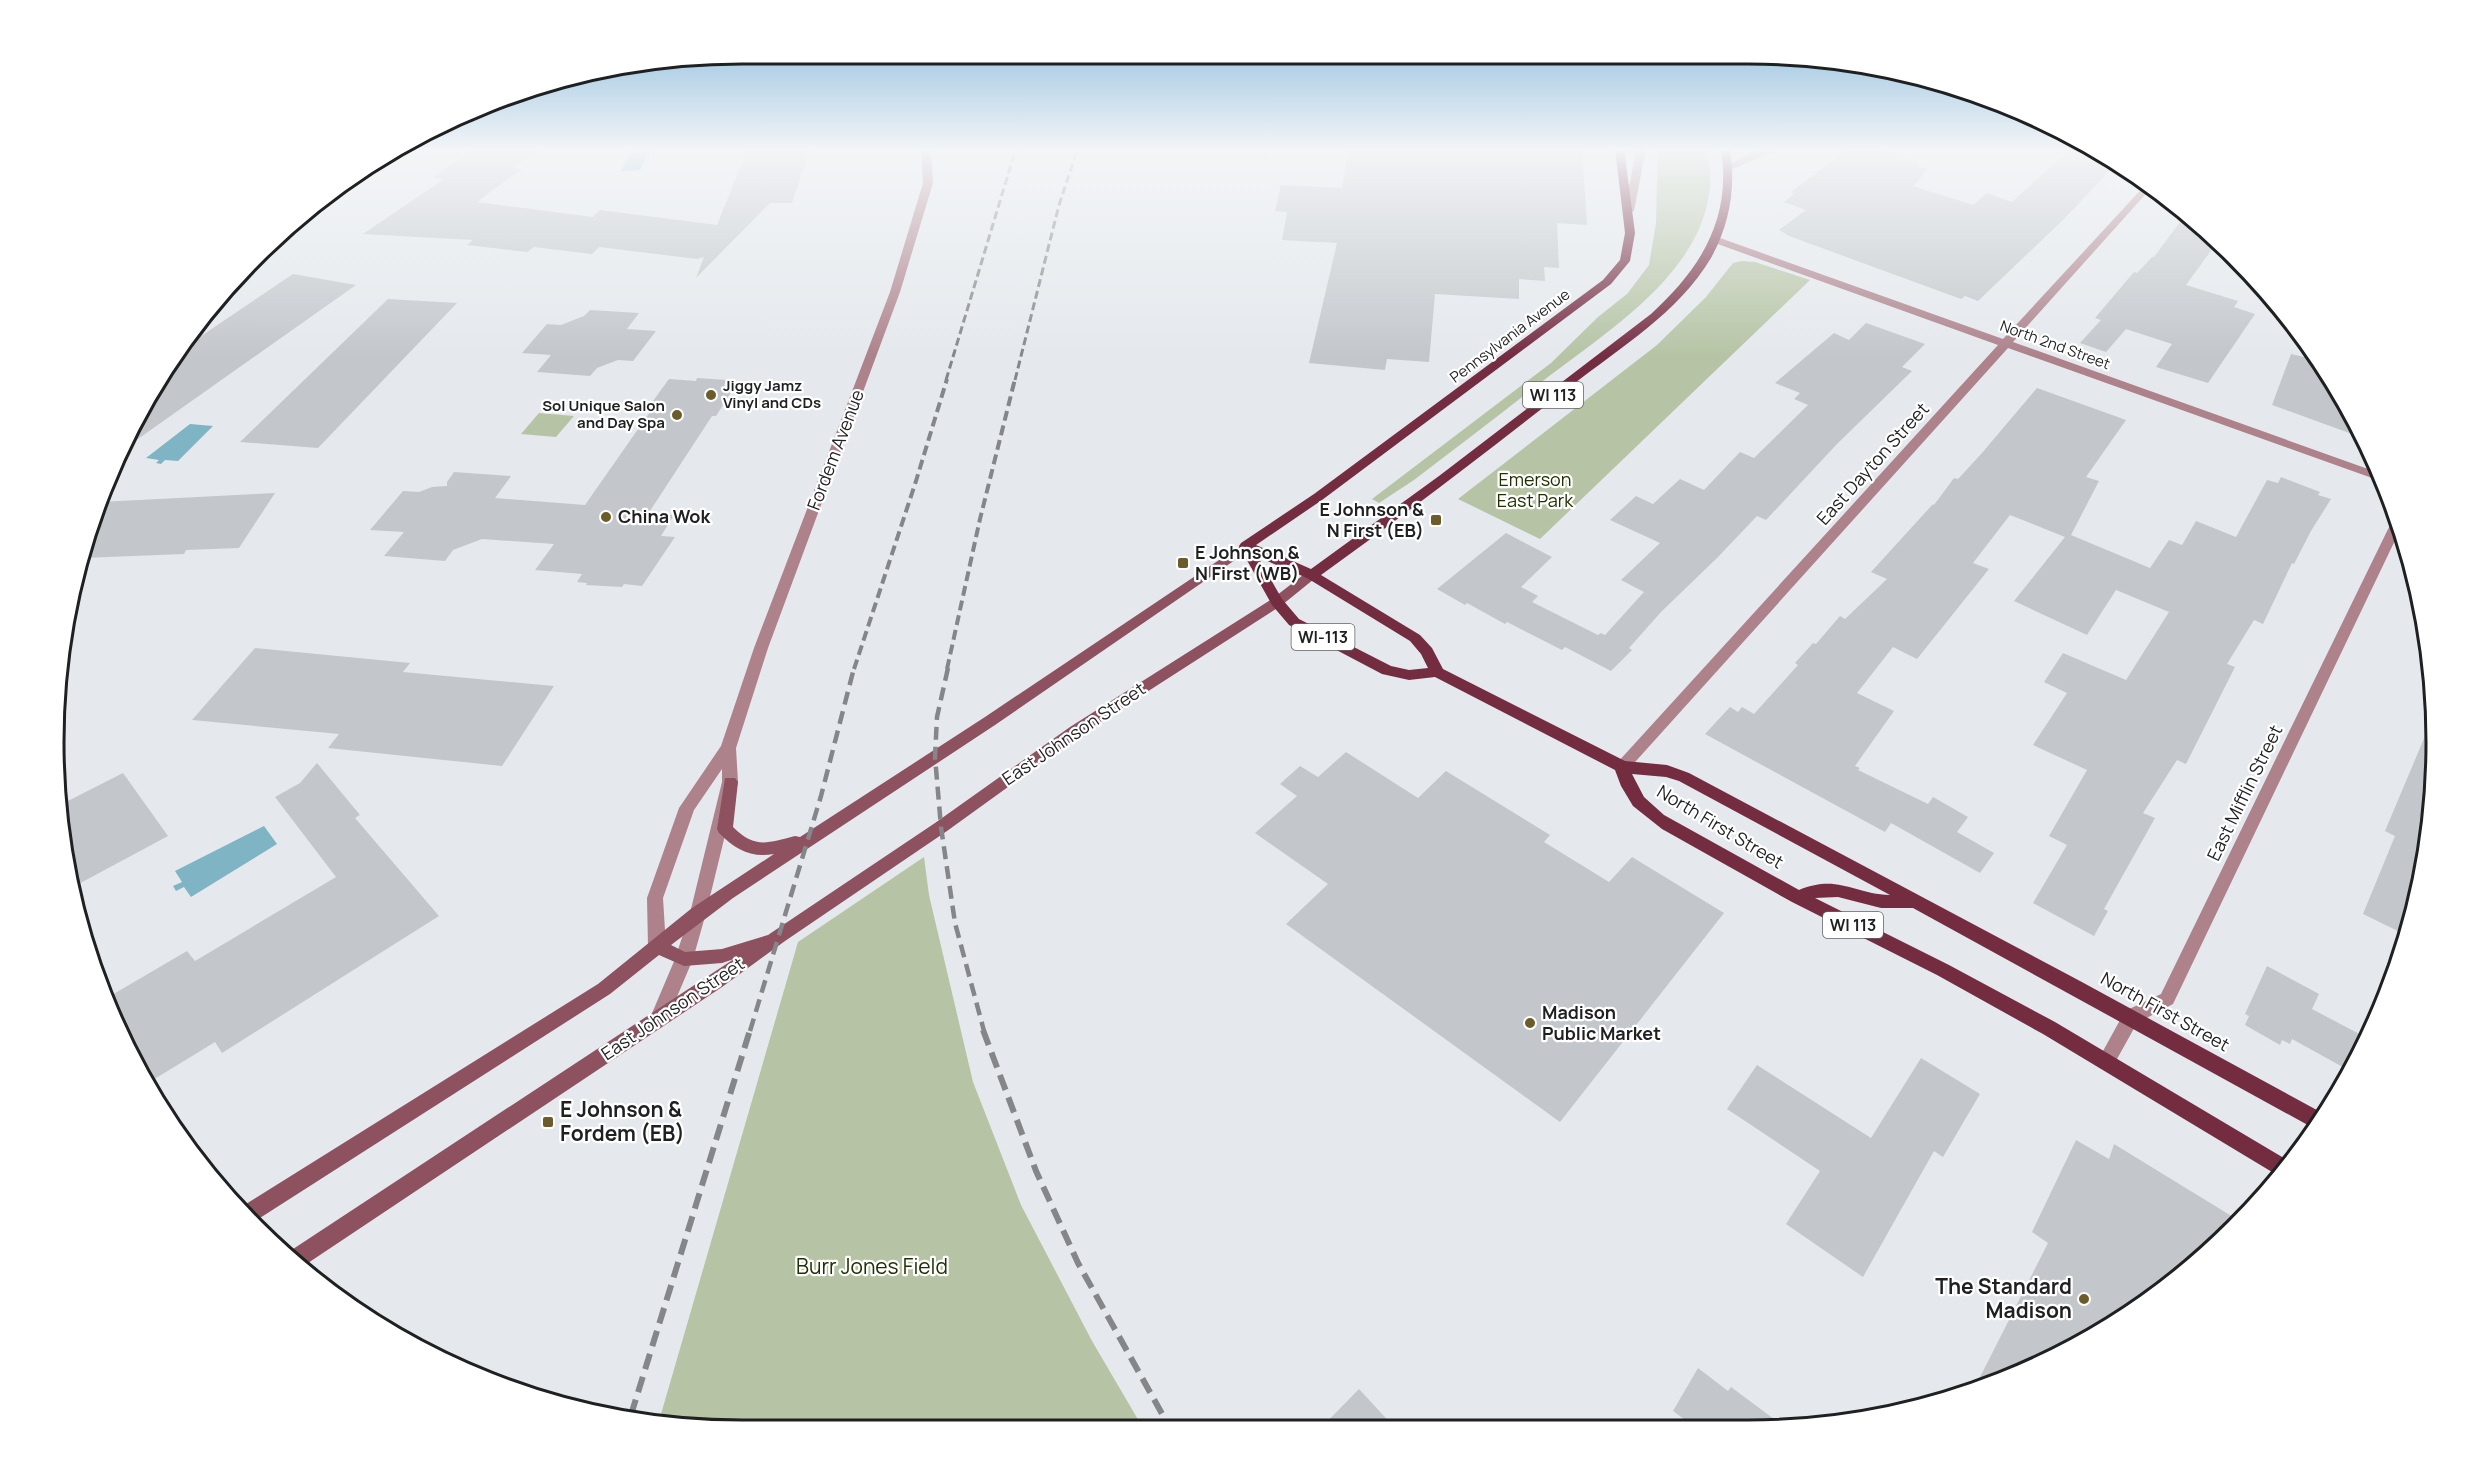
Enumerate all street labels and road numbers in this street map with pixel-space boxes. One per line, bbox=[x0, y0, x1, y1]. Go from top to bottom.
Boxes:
street label: Pennsylvania Avenue bbox=[1445, 283, 1574, 388]
street label: North 2nd Street bbox=[1997, 315, 2113, 374]
road number: WI 113 bbox=[1523, 382, 1583, 408]
street label: Fordem Avenue bbox=[801, 386, 869, 513]
street label: East Dayton Street bbox=[1811, 397, 1934, 530]
road number: WI-113 bbox=[1292, 624, 1354, 650]
street label: East Johnson Street bbox=[997, 676, 1150, 790]
street label: East Mifflin Street bbox=[2201, 721, 2287, 864]
street label: North First Street bbox=[1653, 779, 1788, 873]
road number: WI 113 bbox=[1823, 912, 1883, 938]
street label: East Johnson Street bbox=[596, 951, 749, 1065]
street label: North First Street bbox=[2097, 966, 2234, 1056]

